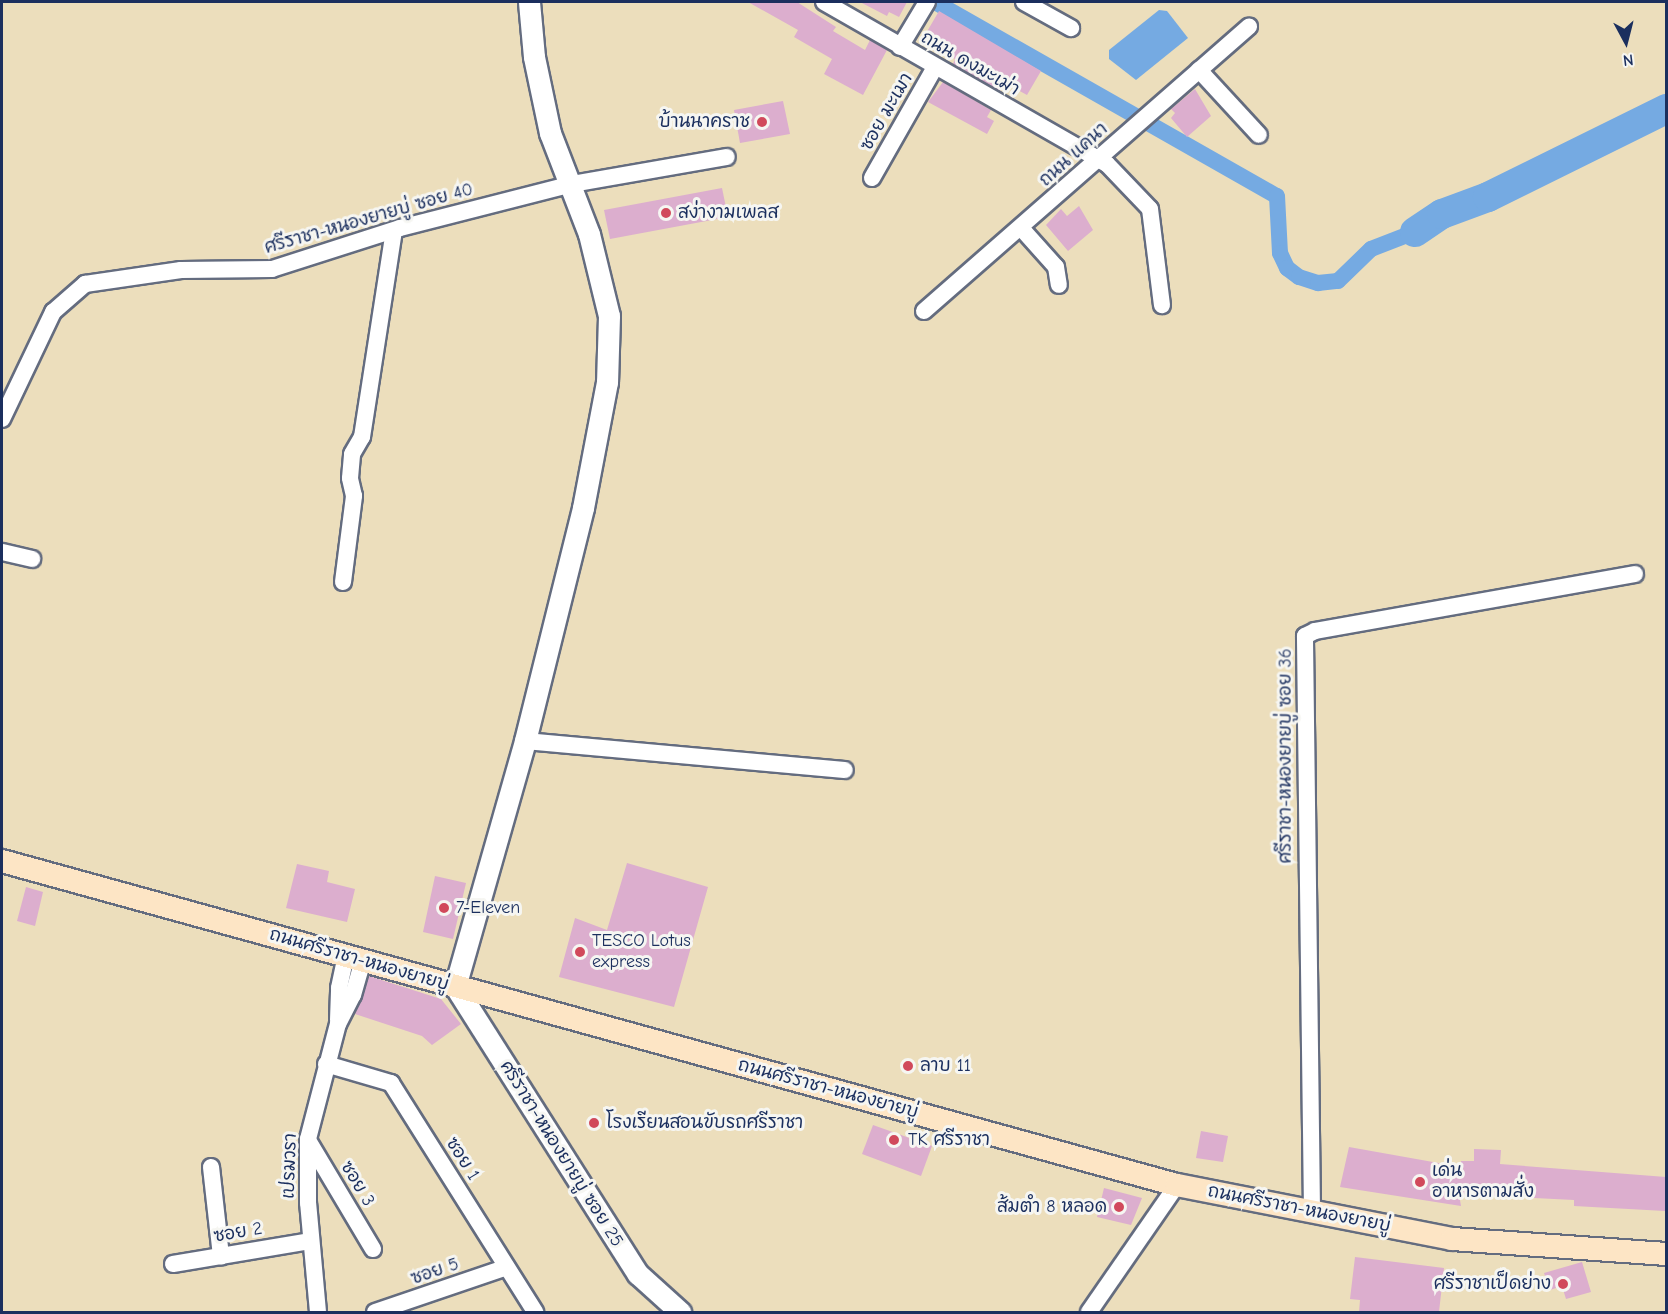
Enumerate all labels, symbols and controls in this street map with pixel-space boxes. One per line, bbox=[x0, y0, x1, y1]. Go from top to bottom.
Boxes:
north arrow bbox=[1596, 12, 1656, 72]
street label: ถนน ดงมะเม่า bbox=[917, 27, 1023, 101]
text: N bbox=[1622, 50, 1634, 69]
street label: ซอย มะเมา bbox=[856, 69, 918, 155]
place label: บ้านนาคราช bbox=[659, 111, 750, 133]
marker: บ้านนาคราช bbox=[755, 115, 769, 129]
street label: ถนน แคนา bbox=[1035, 119, 1113, 191]
street label: ศรีราชา-หนองยายบู่ ซอย 40 bbox=[262, 179, 476, 259]
place label: สง่างามเพลส bbox=[678, 202, 778, 224]
marker: สง่างามเพลส bbox=[659, 206, 673, 220]
street label: ศรีราชา-หนองยายบู่ ซอย 36 bbox=[1275, 649, 1297, 863]
place label: 7-Eleven bbox=[456, 897, 520, 919]
marker: 7-Eleven bbox=[437, 901, 451, 915]
street label: ถนนศรีราชา-หนองยายบู่ bbox=[267, 924, 451, 996]
place label: TESCO Lotus express bbox=[592, 931, 691, 974]
marker: TESCO Lotus express bbox=[573, 945, 587, 959]
street label: ถนนศรีราชา-หนองยายบู่ bbox=[735, 1055, 921, 1123]
place label: ลาบ 11 bbox=[920, 1055, 971, 1077]
street label: ศรีราชา-หนองยายบู่ ซอย 25 bbox=[495, 1057, 627, 1251]
marker: ลาบ 11 bbox=[901, 1059, 915, 1073]
place label: โรงเรียนสอนขับรถศรีราชา bbox=[606, 1112, 803, 1134]
marker: โรงเรียนสอนขับรถศรีราชา bbox=[587, 1116, 601, 1130]
place label: TK ศรีราชา bbox=[908, 1129, 990, 1151]
marker: TK ศรีราชา bbox=[885, 1131, 903, 1149]
street label: เปรมวรา bbox=[278, 1133, 302, 1199]
street label: ซอย 1 bbox=[440, 1133, 484, 1185]
street label: ซอย 3 bbox=[335, 1158, 379, 1210]
place label: เด่น อาหารตามสั่ง bbox=[1432, 1161, 1534, 1204]
marker: เด่น อาหารตามสั่ง bbox=[1413, 1175, 1427, 1189]
street label: ถนนศรีราชา-หนองยายบู่ bbox=[1206, 1181, 1392, 1237]
place label: ส้มตำ 8 หลอด bbox=[997, 1196, 1107, 1218]
marker: ส้มตำ 8 หลอด bbox=[1112, 1200, 1126, 1214]
street label: ซอย 2 bbox=[212, 1218, 264, 1248]
street label: ซอย 5 bbox=[408, 1254, 462, 1290]
place label: ศรีราชาเป็ดย่าง bbox=[1434, 1273, 1551, 1295]
marker: ศรีราชาเป็ดย่าง bbox=[1556, 1277, 1570, 1291]

